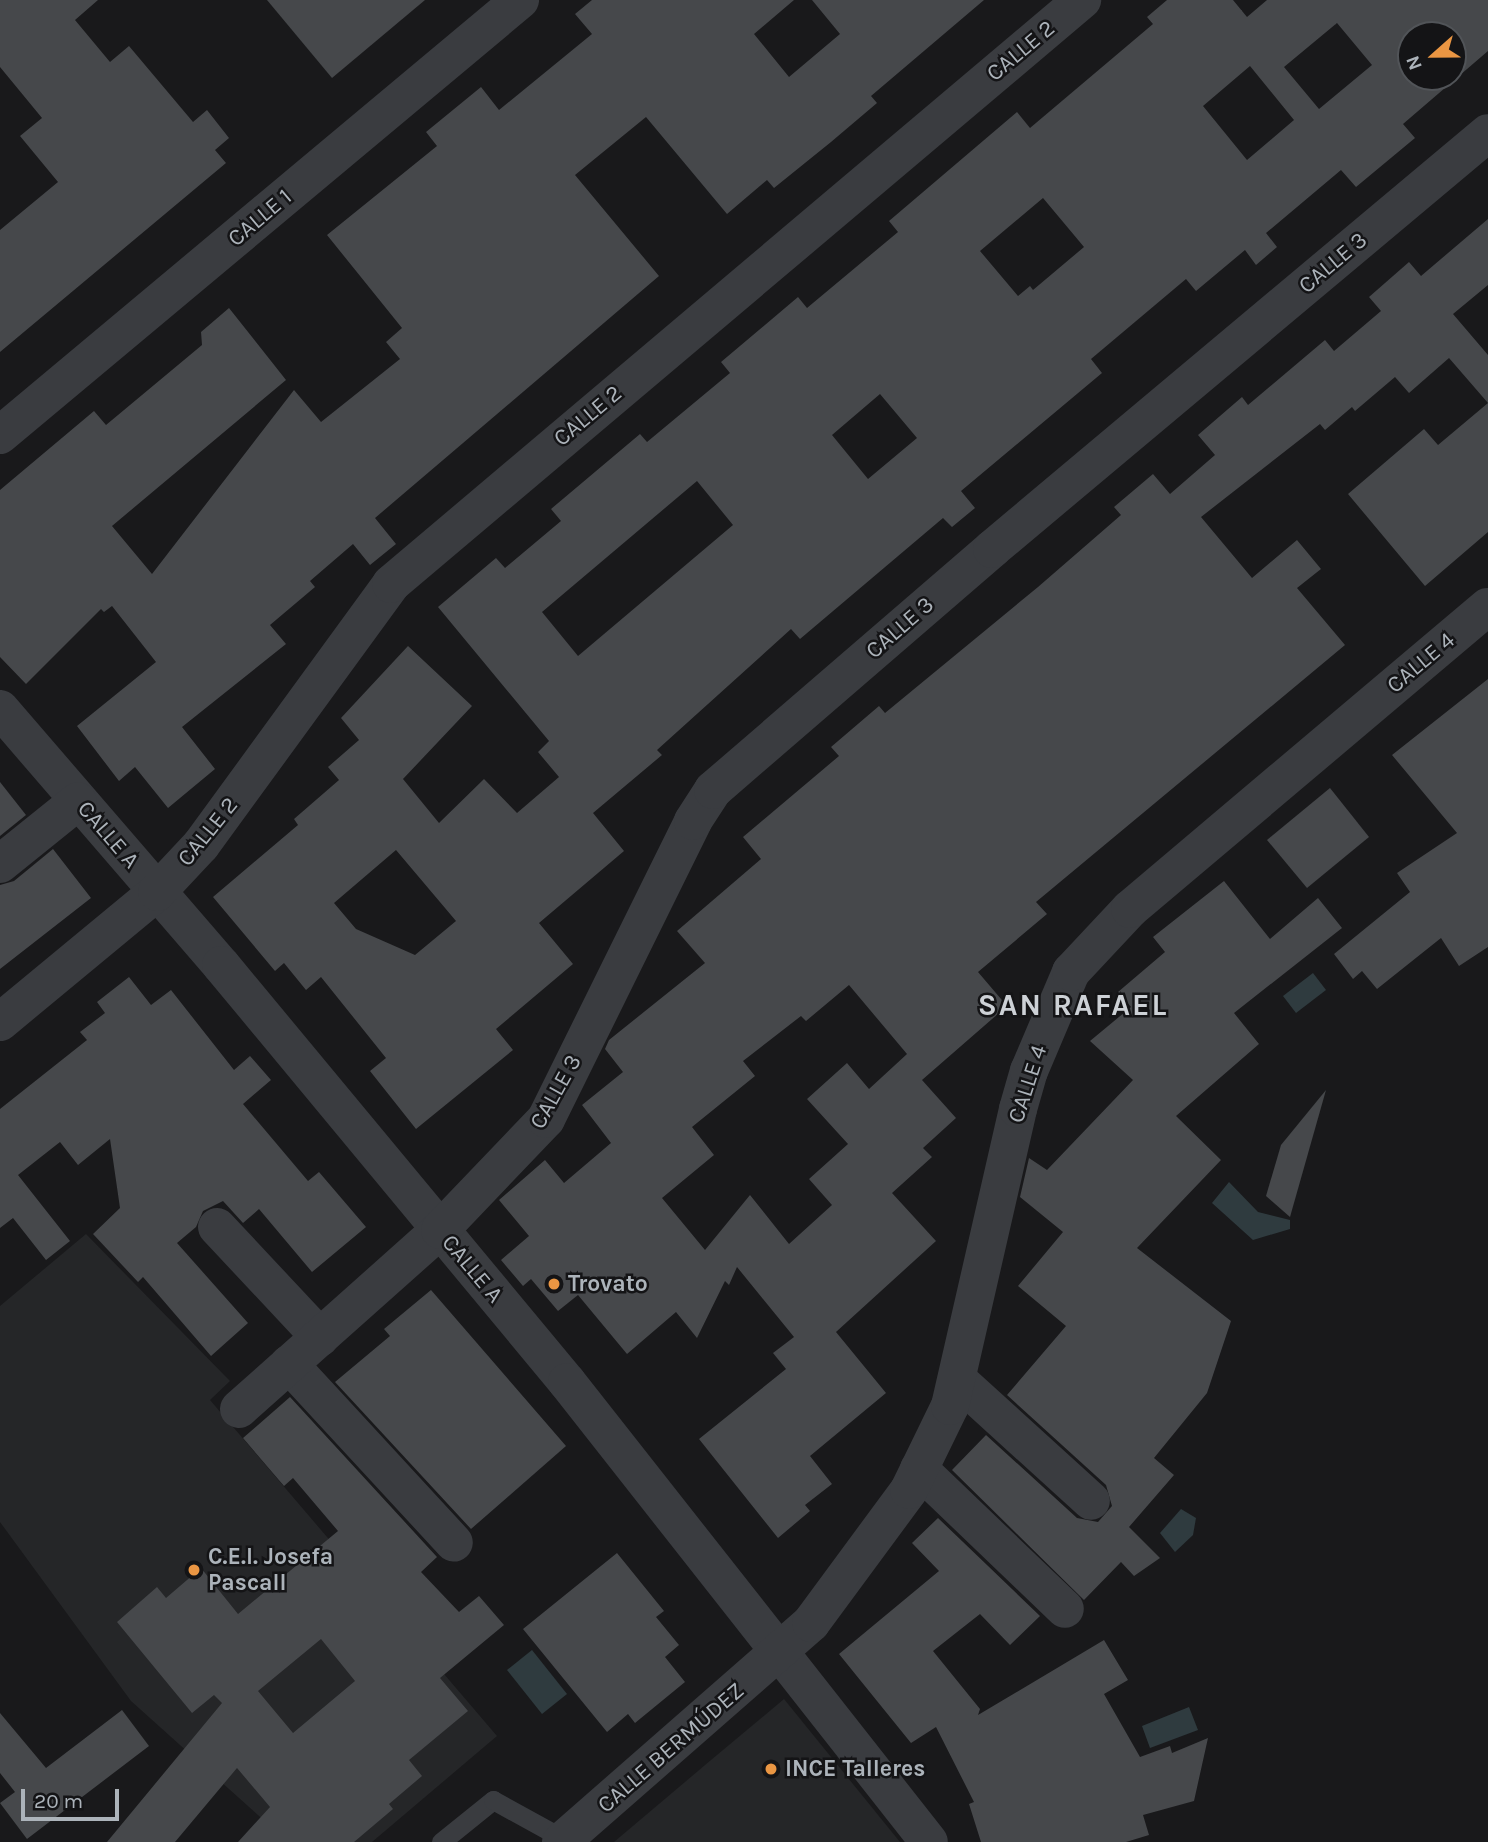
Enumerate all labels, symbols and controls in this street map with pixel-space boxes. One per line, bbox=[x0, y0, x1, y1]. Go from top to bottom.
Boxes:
street label: CALLE 2 bbox=[981, 15, 1061, 87]
north arrow bbox=[1397, 21, 1467, 91]
text: N bbox=[1402, 53, 1427, 73]
street label: CALLE 1 bbox=[222, 183, 298, 253]
street label: CALLE 3 bbox=[1293, 226, 1373, 300]
street label: CALLE 2 bbox=[548, 380, 628, 452]
street label: CALLE 3 bbox=[860, 591, 940, 665]
street label: CALLE 4 bbox=[1381, 627, 1461, 699]
street label: CALLE 2 bbox=[172, 792, 244, 872]
street label: CALLE A bbox=[71, 796, 145, 874]
district label: SAN RAFAEL bbox=[979, 987, 1167, 1023]
street label: CALLE 4 bbox=[1003, 1042, 1053, 1126]
street label: CALLE 3 bbox=[524, 1050, 588, 1134]
street label: CALLE A bbox=[436, 1229, 508, 1309]
place label: Trovato bbox=[568, 1270, 648, 1298]
marker: Trovato bbox=[546, 1276, 562, 1292]
place label: C.E.I. Josefa Pascall bbox=[208, 1543, 333, 1597]
marker: C.E.I. Josefa Pascall bbox=[186, 1562, 202, 1578]
street label: CALLE BERMÚDEZ bbox=[592, 1677, 750, 1819]
place label: INCE Talleres bbox=[785, 1755, 925, 1783]
marker: INCE Talleres bbox=[763, 1761, 779, 1777]
scale bar bbox=[24, 1776, 122, 1820]
text: 20 m bbox=[34, 1789, 83, 1813]

